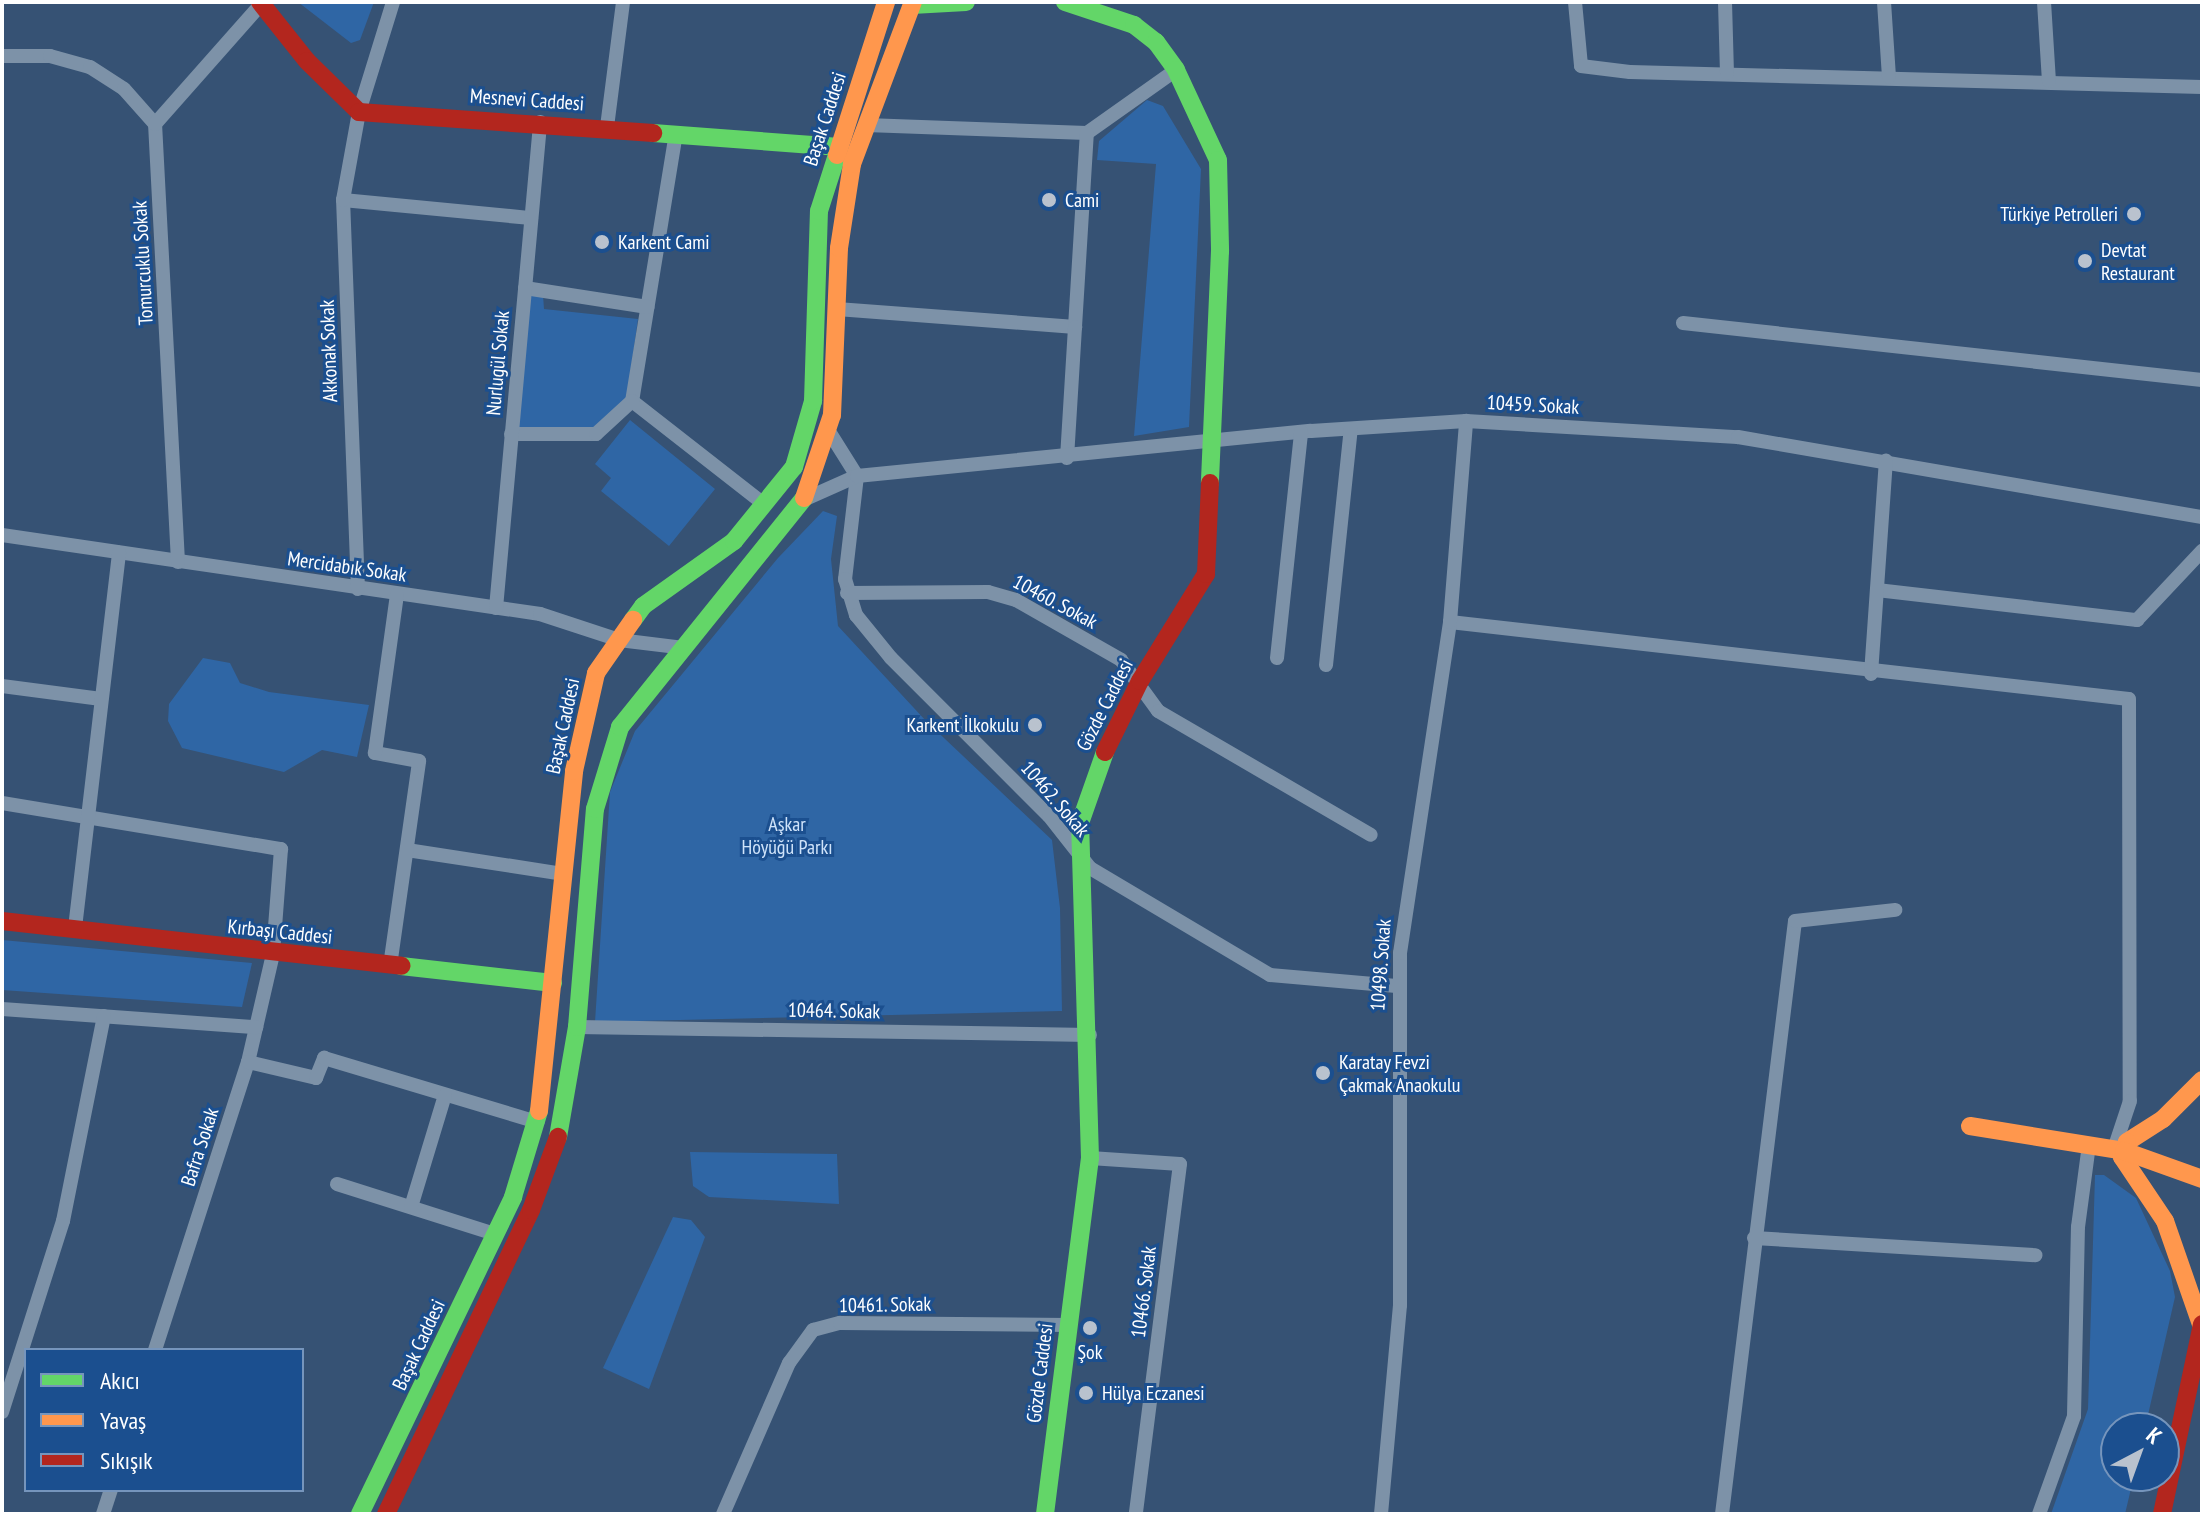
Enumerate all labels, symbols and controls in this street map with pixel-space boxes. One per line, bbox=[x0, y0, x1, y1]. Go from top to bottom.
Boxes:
street label: Başak Caddesi bbox=[798, 69, 852, 169]
street label: Mesnevi Caddesi bbox=[469, 84, 585, 116]
place label: Cami bbox=[1065, 188, 1099, 212]
marker: Cami bbox=[1040, 191, 1058, 209]
street label: Tomurcuklu Sokak bbox=[128, 200, 158, 326]
place label: Türkiye Petrolleri bbox=[2000, 202, 2118, 226]
marker: Türkiye Petrolleri bbox=[2125, 205, 2143, 223]
place label: Karkent Cami bbox=[618, 230, 710, 254]
marker: Karkent Cami bbox=[593, 233, 611, 251]
place label: Devtat Restaurant bbox=[2101, 238, 2175, 285]
marker: Devtat Restaurant bbox=[2076, 252, 2094, 270]
street label: Akkonak Sokak bbox=[315, 299, 343, 403]
street label: Nurlugül Sokak bbox=[481, 310, 515, 416]
street label: 10459. Sokak bbox=[1486, 391, 1580, 419]
street label: Mercidabık Sokak bbox=[286, 547, 408, 587]
street label: 10460. Sokak bbox=[1008, 569, 1102, 635]
street label: Gözde Caddesi bbox=[1072, 655, 1138, 755]
street label: Başak Caddesi bbox=[541, 676, 585, 776]
place label: Karkent İlkokulu bbox=[906, 713, 1019, 737]
marker: Karkent İlkokulu bbox=[1026, 716, 1044, 734]
street label: 10462. Sokak bbox=[1015, 756, 1095, 842]
park label: Aşkar Höyüğü Parkı bbox=[742, 812, 832, 859]
street label: Kırbaşı Caddesi bbox=[226, 915, 334, 949]
street label: 10498. Sokak bbox=[1366, 918, 1396, 1012]
street label: 10464. Sokak bbox=[787, 998, 881, 1024]
place label: Karatay Fevzi Çakmak Anaokulu bbox=[1339, 1050, 1461, 1097]
marker: Karatay Fevzi Çakmak Anaokulu bbox=[1314, 1064, 1332, 1082]
street label: Bafra Sokak bbox=[176, 1105, 224, 1189]
street label: 10466. Sokak bbox=[1126, 1244, 1162, 1340]
street label: 10461. Sokak bbox=[838, 1292, 932, 1318]
street label: Başak Caddesi bbox=[387, 1296, 451, 1394]
marker: Şok bbox=[1081, 1319, 1099, 1337]
street label: Gözde Caddesi bbox=[1022, 1322, 1058, 1424]
place label: Şok bbox=[1078, 1340, 1102, 1364]
legend bbox=[24, 1348, 304, 1492]
text: Akıcı bbox=[100, 1365, 140, 1396]
place label: Hülya Eczanesi bbox=[1102, 1381, 1205, 1405]
marker: Hülya Eczanesi bbox=[1077, 1384, 1095, 1402]
text: Yavaş bbox=[100, 1405, 146, 1436]
north arrow bbox=[2100, 1412, 2180, 1492]
text: K bbox=[2141, 1421, 2168, 1450]
text: Sıkışık bbox=[100, 1445, 153, 1476]

